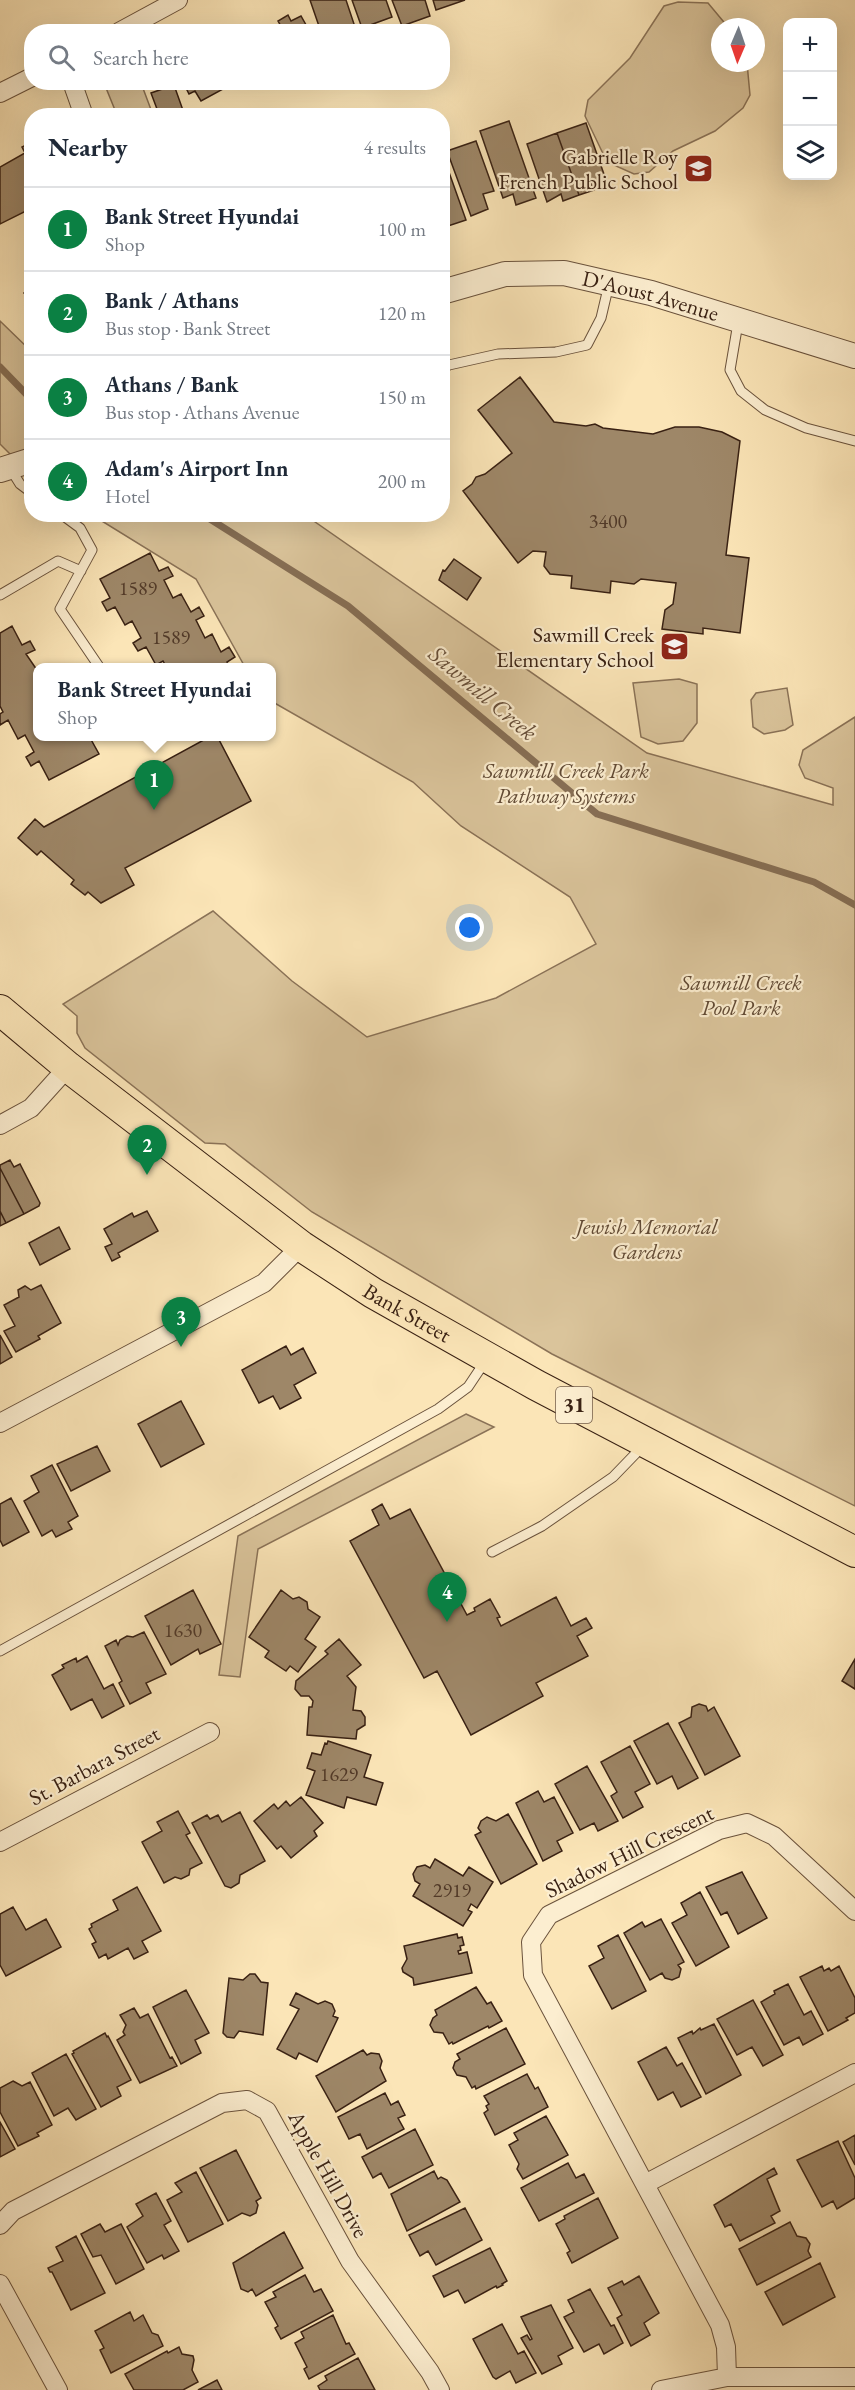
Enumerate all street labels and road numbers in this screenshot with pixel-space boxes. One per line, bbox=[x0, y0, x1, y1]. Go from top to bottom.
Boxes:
street label: D'Aoust Avenue bbox=[579, 264, 723, 328]
street label: Bank Street bbox=[357, 1276, 456, 1349]
road number: 31 bbox=[556, 1387, 592, 1423]
street label: St. Barbara Street bbox=[24, 1719, 165, 1812]
street label: Shadow Hill Crescent bbox=[540, 1798, 718, 1905]
street label: Apple Hill Drive bbox=[281, 2105, 376, 2243]

